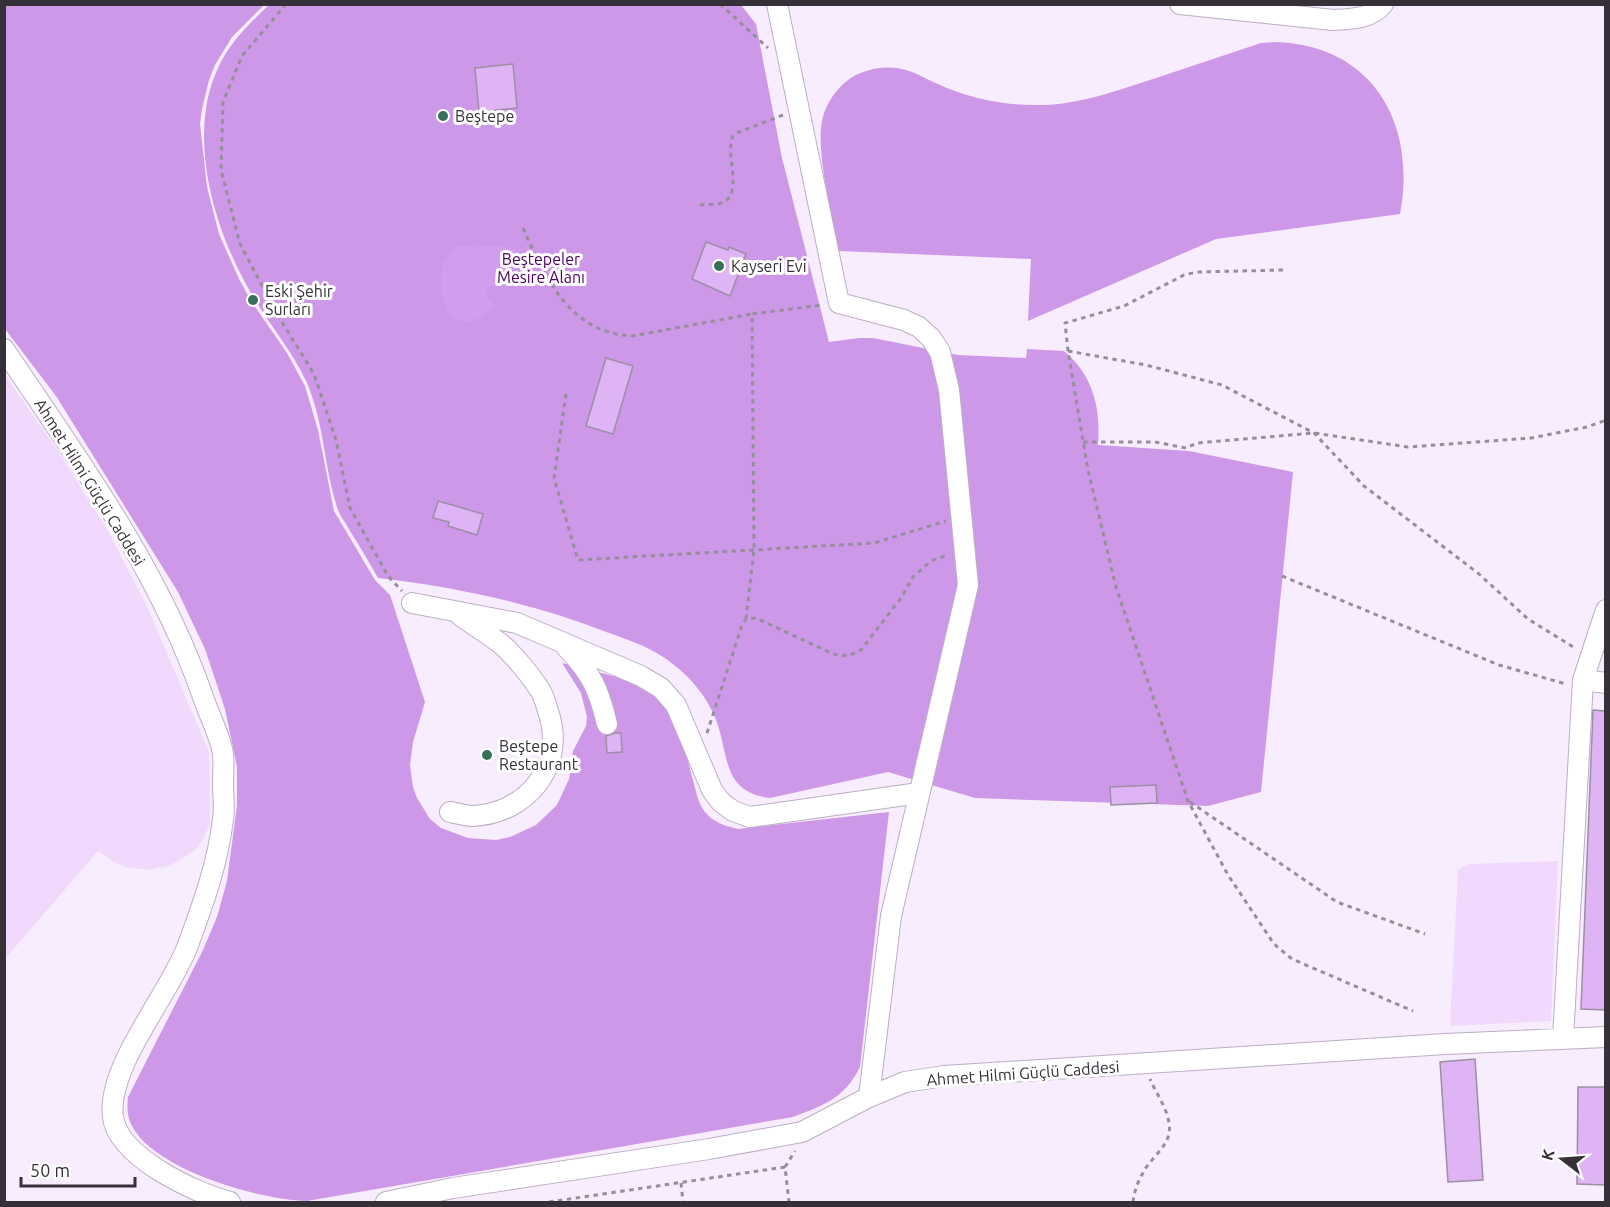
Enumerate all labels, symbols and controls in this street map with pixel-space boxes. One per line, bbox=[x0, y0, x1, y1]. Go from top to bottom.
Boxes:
place label: Beştepe bbox=[455, 107, 514, 125]
marker: Beştepe bbox=[436, 109, 450, 123]
park label: Beştepeler Mesire Alanı bbox=[497, 250, 585, 286]
place label: Kayseri Evi bbox=[731, 257, 807, 275]
marker: Kayseri Evi bbox=[712, 259, 726, 273]
place label: Eski Şehir Surları bbox=[265, 282, 333, 318]
marker: Eski Şehir Surları bbox=[246, 293, 260, 307]
street label: Ahmet Hilmi Güçlü Caddesi bbox=[31, 395, 149, 569]
place label: Beştepe Restaurant bbox=[499, 737, 579, 773]
marker: Beştepe Restaurant bbox=[480, 748, 494, 762]
street label: Ahmet Hilmi Güçlü Caddesi bbox=[926, 1057, 1120, 1089]
north arrow bbox=[1532, 1129, 1592, 1189]
text: K bbox=[1537, 1147, 1558, 1162]
scale bar bbox=[21, 1150, 135, 1188]
text: 50 m bbox=[30, 1160, 70, 1180]

